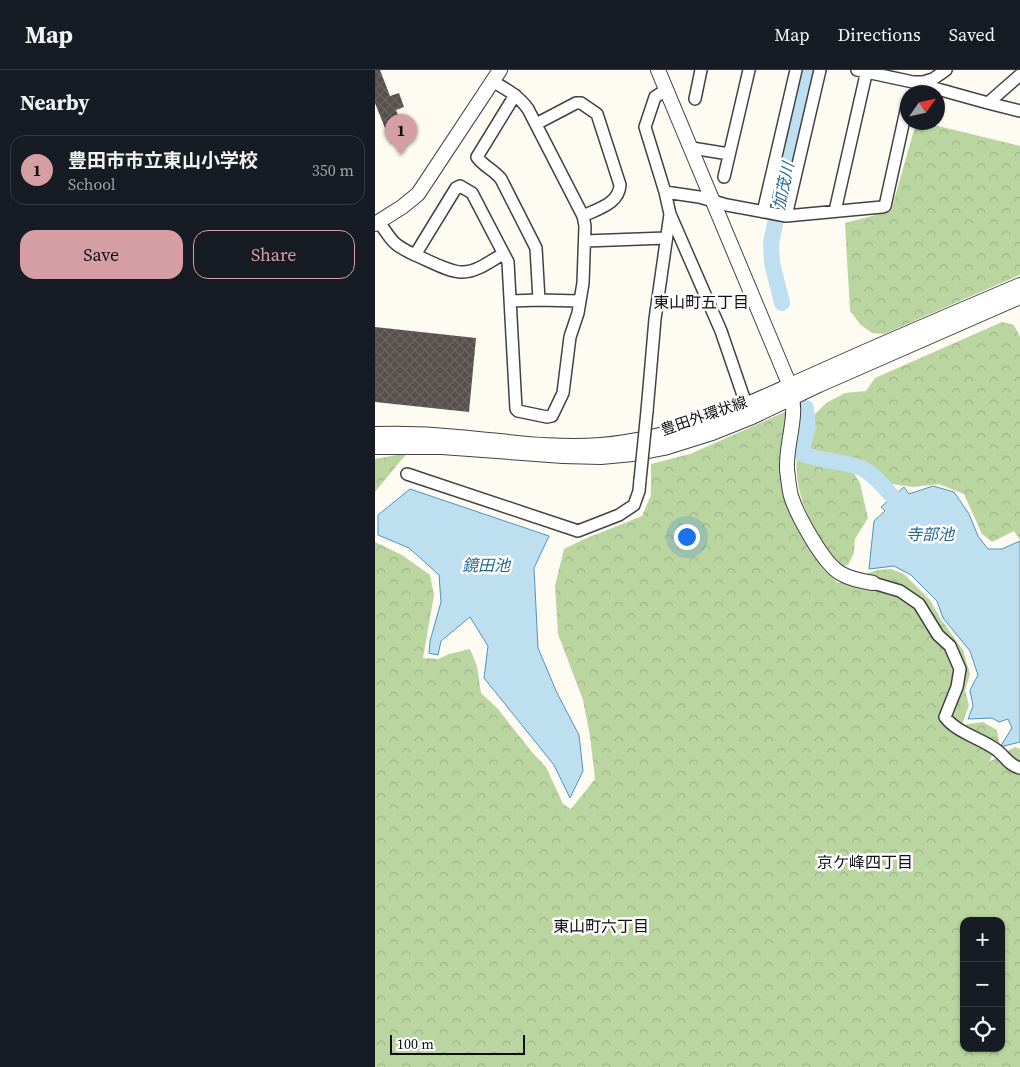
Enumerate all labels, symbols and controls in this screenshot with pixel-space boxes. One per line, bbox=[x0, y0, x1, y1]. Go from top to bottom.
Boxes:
text: Map bbox=[25, 18, 73, 51]
text: Map bbox=[774, 22, 810, 47]
text: Directions bbox=[838, 22, 921, 47]
text: Saved bbox=[949, 22, 995, 47]
north arrow bbox=[900, 85, 945, 130]
text: Nearby bbox=[20, 88, 90, 117]
pin: 1 bbox=[385, 114, 417, 155]
text: 豊田市市立東山小学校 bbox=[68, 147, 258, 173]
water label: 加茂川 bbox=[767, 158, 799, 212]
text: 1 bbox=[33, 159, 41, 181]
text: 350 m bbox=[312, 159, 354, 181]
text: School bbox=[68, 173, 116, 195]
button: Save bbox=[20, 230, 183, 279]
button: Share bbox=[193, 230, 355, 279]
district label: 東山町五丁目 bbox=[653, 291, 749, 313]
street label: 豊田外環状線 bbox=[658, 391, 750, 440]
water label: 寺部池 bbox=[906, 523, 956, 545]
your location bbox=[674, 524, 700, 550]
water label: 鏡田池 bbox=[462, 554, 512, 576]
district label: 京ケ峰四丁目 bbox=[817, 851, 913, 873]
district label: 東山町六丁目 bbox=[553, 915, 649, 937]
map controls bbox=[960, 917, 1005, 1052]
button: + bbox=[960, 917, 1005, 962]
button: − bbox=[960, 962, 1005, 1007]
button: locate bbox=[960, 1007, 1005, 1052]
scale bar bbox=[390, 1032, 525, 1055]
text: 100 m bbox=[397, 1034, 434, 1054]

